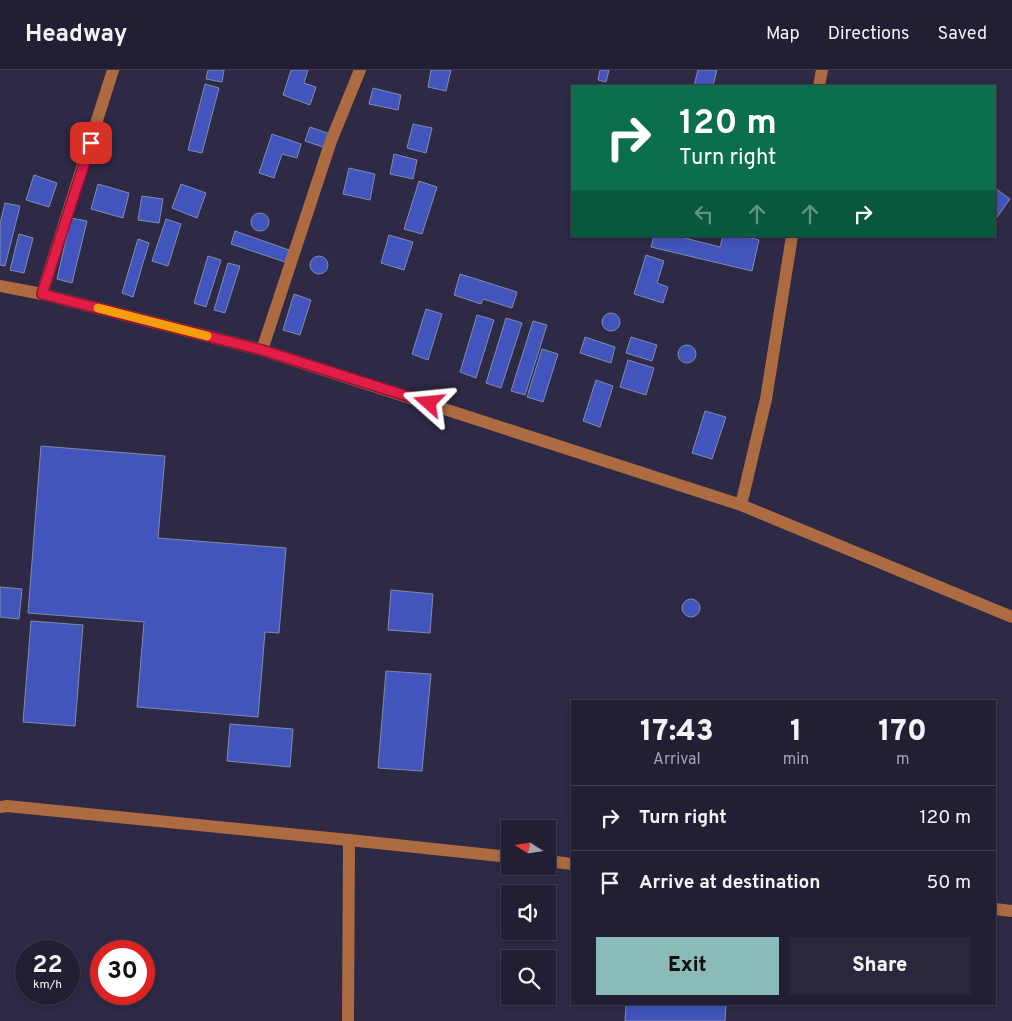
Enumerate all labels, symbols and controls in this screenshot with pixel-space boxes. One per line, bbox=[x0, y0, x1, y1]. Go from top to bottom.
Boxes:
text: Headway bbox=[25, 20, 127, 50]
text: Map bbox=[766, 23, 800, 46]
text: Directions bbox=[828, 23, 910, 46]
text: Saved bbox=[938, 23, 987, 46]
text: 120 m bbox=[679, 102, 777, 146]
icon: right bbox=[596, 105, 661, 170]
pin bbox=[70, 122, 112, 164]
icon: arrive bbox=[77, 129, 105, 157]
text: Turn right bbox=[679, 145, 776, 172]
icon: left bbox=[690, 200, 718, 228]
icon: ahead bbox=[743, 200, 771, 228]
icon: ahead bbox=[796, 200, 824, 228]
icon: right bbox=[849, 200, 877, 228]
position arrow bbox=[402, 376, 454, 428]
text: 17:43 bbox=[640, 714, 714, 751]
text: 1 bbox=[790, 714, 802, 751]
text: 170 bbox=[878, 714, 927, 751]
text: Arrival bbox=[653, 750, 701, 770]
text: min bbox=[783, 750, 809, 770]
text: m bbox=[896, 750, 909, 770]
icon: right bbox=[596, 804, 624, 832]
text: Turn right bbox=[639, 806, 727, 830]
text: 120 m bbox=[920, 806, 971, 830]
north arrow bbox=[501, 820, 556, 875]
map controls bbox=[501, 820, 556, 1005]
icon: arrive bbox=[596, 869, 624, 897]
text: Arrive at destination bbox=[639, 871, 820, 895]
text: 50 m bbox=[926, 871, 971, 895]
button: sound bbox=[501, 885, 556, 940]
button: Exit bbox=[596, 937, 779, 995]
button: Share bbox=[789, 937, 971, 995]
speed limit sign: 30 bbox=[90, 940, 155, 1005]
text: 22 bbox=[32, 950, 63, 982]
button: search bbox=[501, 950, 556, 1005]
text: km/h bbox=[33, 977, 62, 993]

